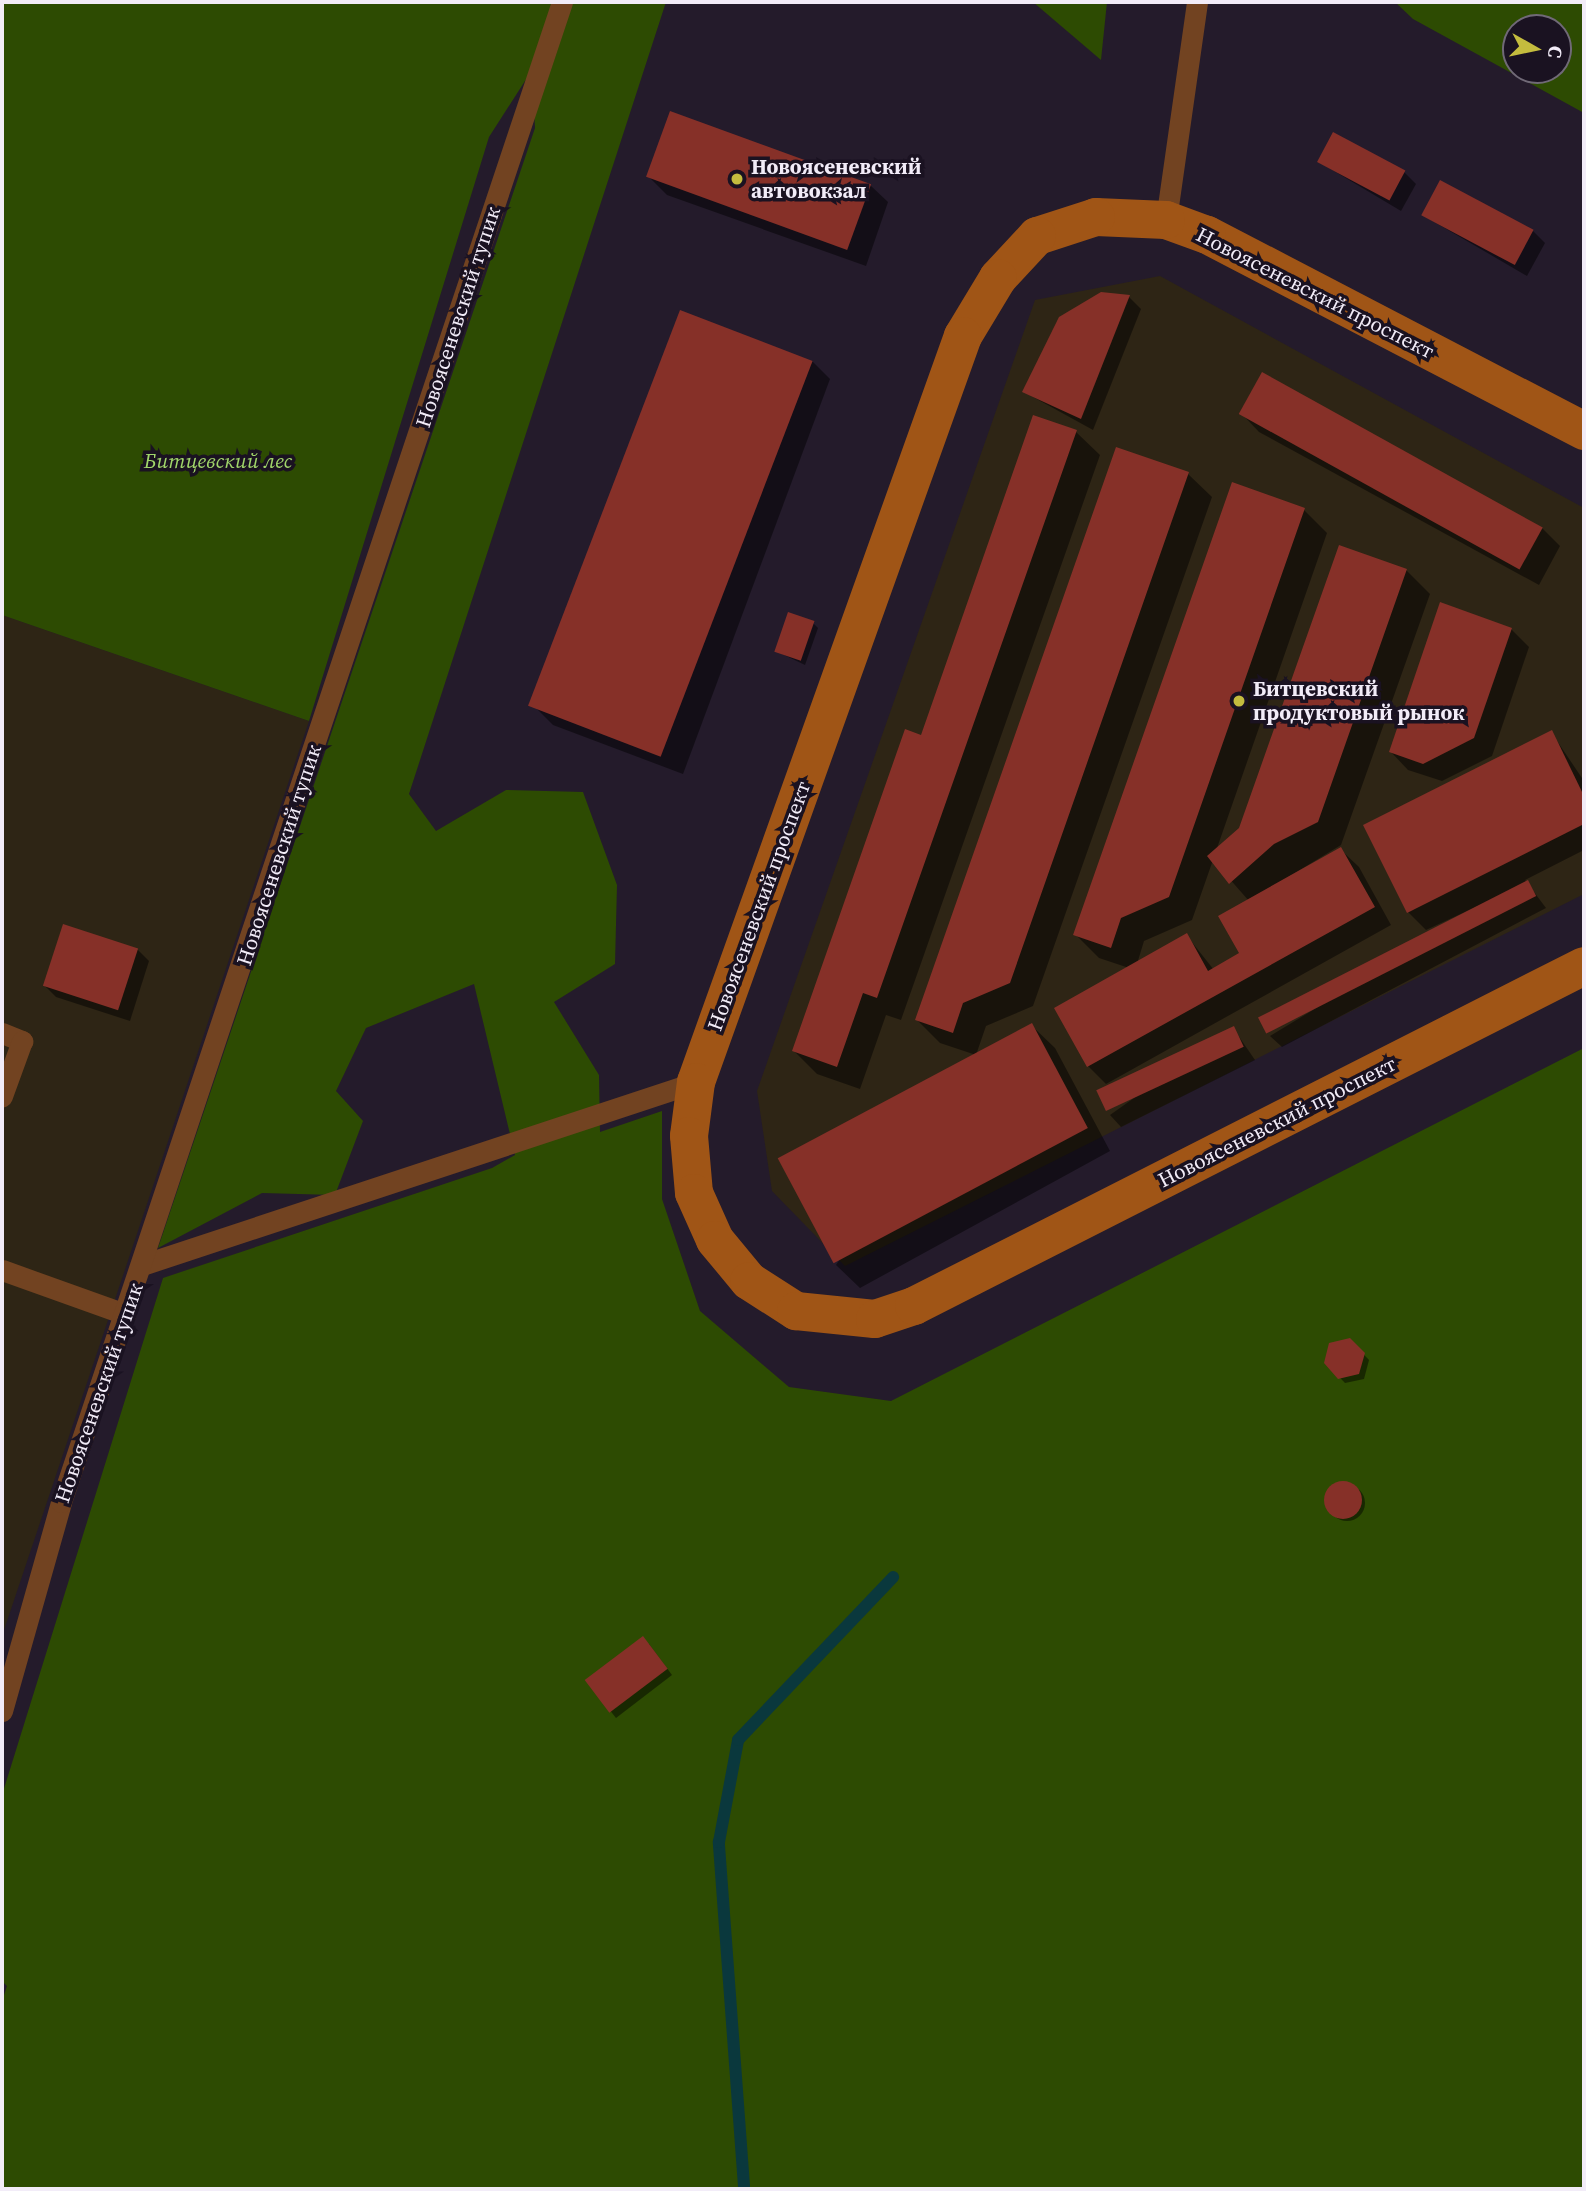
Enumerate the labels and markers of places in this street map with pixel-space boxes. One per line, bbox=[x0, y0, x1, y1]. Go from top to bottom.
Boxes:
place label: Новоясеневский автовокзал bbox=[751, 154, 922, 204]
marker: Новоясеневский автовокзал bbox=[729, 171, 745, 187]
place label: Битцевский продуктовый рынок bbox=[1253, 676, 1465, 726]
marker: Битцевский продуктовый рынок bbox=[1231, 693, 1247, 709]

